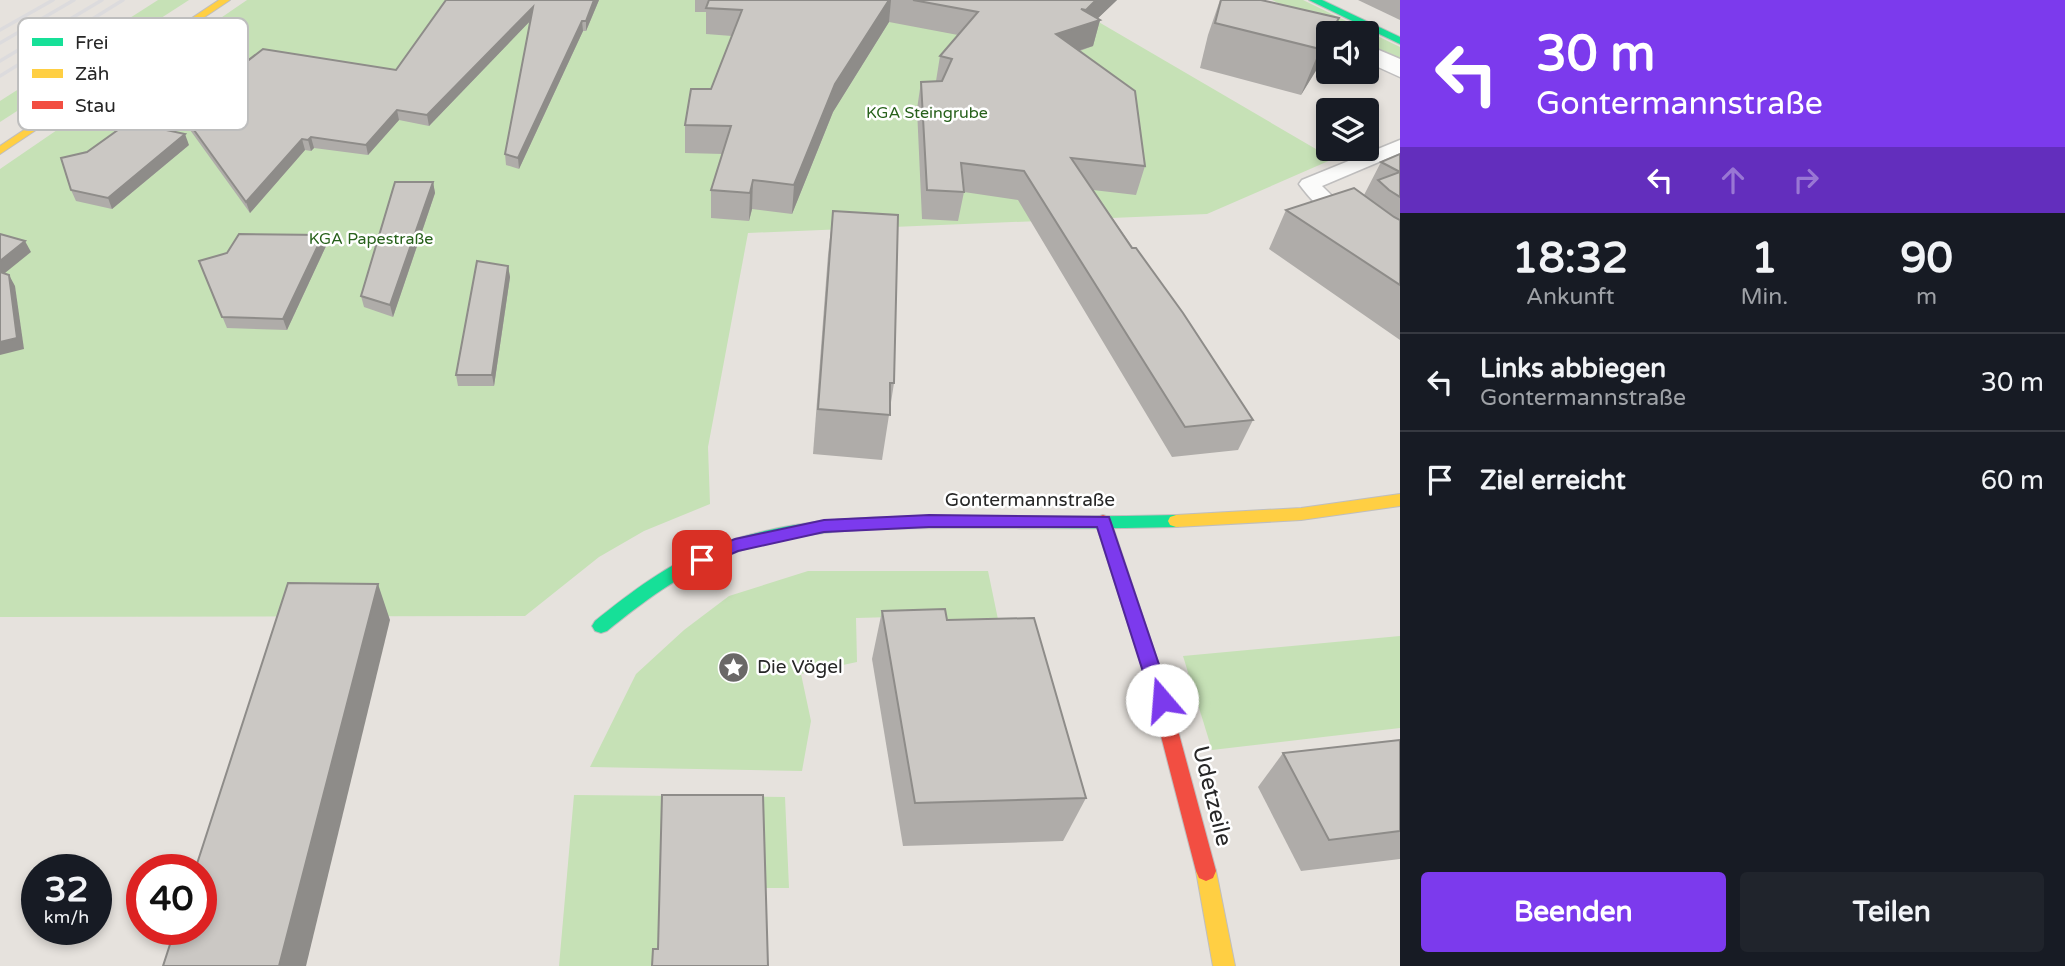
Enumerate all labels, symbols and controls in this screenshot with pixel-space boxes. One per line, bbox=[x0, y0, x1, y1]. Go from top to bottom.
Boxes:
legend bbox=[18, 18, 248, 130]
map controls bbox=[1316, 21, 1379, 161]
button: sound bbox=[1316, 21, 1379, 84]
text: 30 m bbox=[1536, 25, 1655, 84]
icon: left bbox=[1421, 28, 1512, 119]
text: Frei bbox=[75, 32, 109, 54]
text: Zäh bbox=[75, 63, 109, 85]
text: Gontermannstraße bbox=[1536, 85, 1823, 123]
text: Stau bbox=[75, 95, 116, 117]
button: layers bbox=[1316, 98, 1379, 161]
park label: KGA Steingrube bbox=[866, 103, 988, 123]
icon: left bbox=[1641, 161, 1679, 199]
icon: ahead bbox=[1714, 161, 1752, 199]
icon: right bbox=[1787, 161, 1825, 199]
park label: KGA Papestraße bbox=[309, 229, 433, 249]
text: 18:32 bbox=[1512, 233, 1628, 284]
text: 1 bbox=[1751, 233, 1778, 284]
text: 90 bbox=[1900, 233, 1953, 284]
text: Ankunft bbox=[1526, 283, 1615, 311]
text: Min. bbox=[1740, 283, 1788, 311]
text: m bbox=[1916, 283, 1937, 311]
text: Links abbiegen bbox=[1480, 353, 1666, 384]
icon: left bbox=[1421, 363, 1459, 401]
text: 30 m bbox=[1981, 367, 2044, 398]
text: Gontermannstraße bbox=[1480, 384, 1686, 412]
icon: arrive bbox=[1421, 461, 1459, 499]
text: Ziel erreicht bbox=[1480, 465, 1626, 496]
text: 60 m bbox=[1981, 465, 2044, 496]
street label: Gontermannstraße bbox=[945, 489, 1115, 511]
pin bbox=[672, 530, 732, 590]
icon: arrive bbox=[683, 541, 721, 579]
place icon: Die Vögel bbox=[717, 650, 751, 684]
place label: Die Vögel bbox=[757, 656, 843, 678]
position arrow bbox=[1125, 663, 1199, 737]
street label: Udetzeile bbox=[1186, 743, 1238, 849]
speed limit sign: 40 bbox=[126, 854, 217, 945]
text: 32 bbox=[45, 869, 88, 911]
button: Beenden bbox=[1421, 872, 1726, 952]
button: Teilen bbox=[1740, 872, 2044, 952]
text: km/h bbox=[44, 906, 89, 928]

